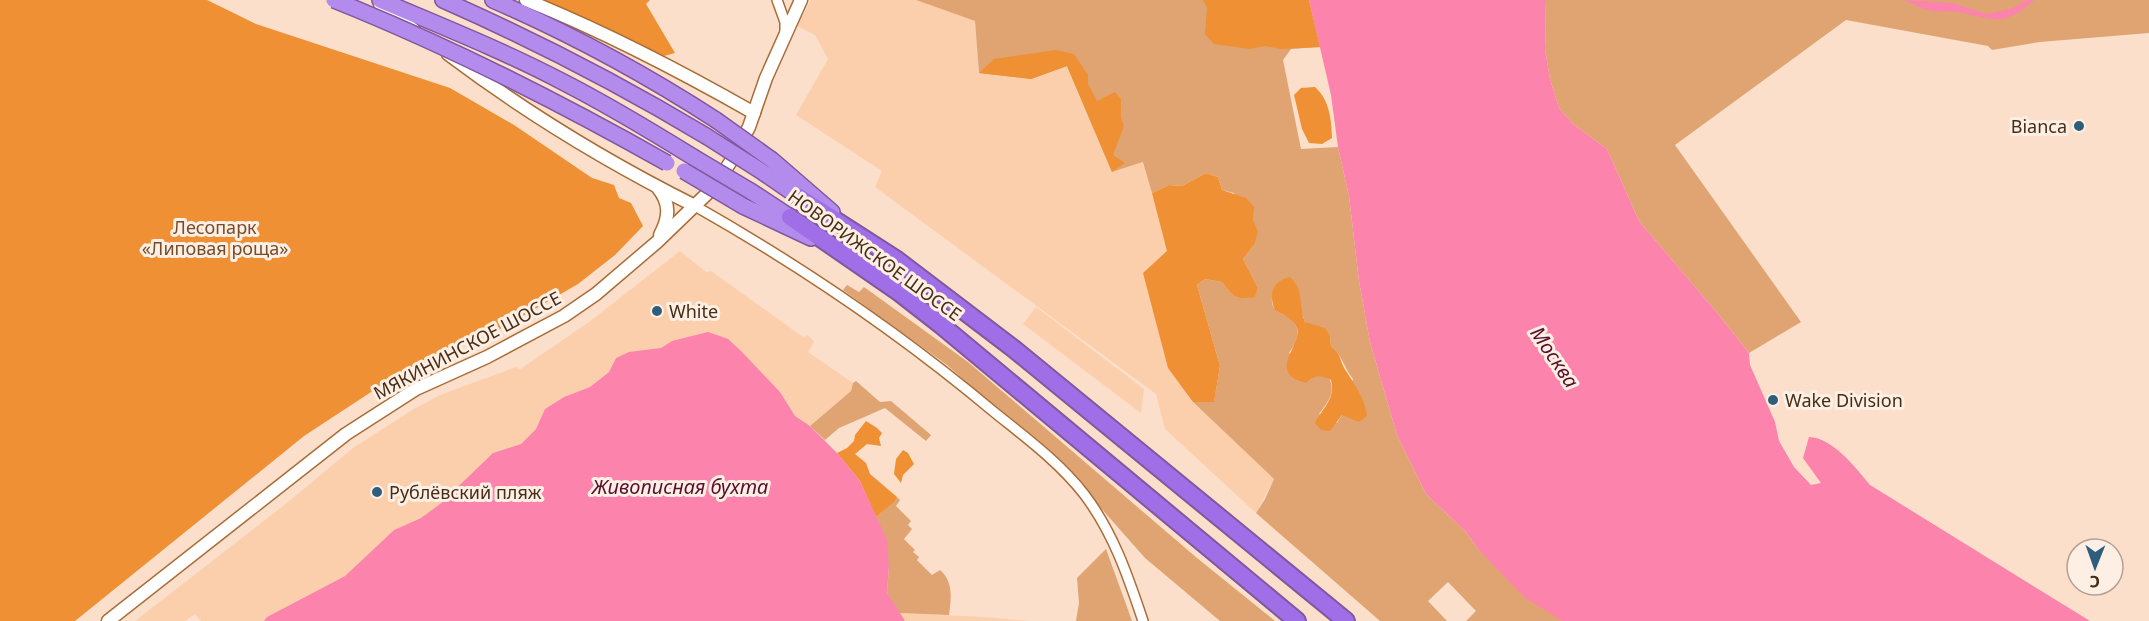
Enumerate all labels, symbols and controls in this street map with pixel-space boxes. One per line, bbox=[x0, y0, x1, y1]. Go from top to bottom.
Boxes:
place label: Bianca bbox=[2011, 114, 2067, 138]
marker: Bianca bbox=[2072, 119, 2086, 133]
street label: НОВОРИЖСКОЕ ШОССЕ bbox=[784, 184, 966, 326]
park label: Лесопарк «Липовая роща» bbox=[142, 215, 288, 260]
street label: МЯКИНИНСКОЕ ШОССЕ bbox=[369, 285, 565, 405]
place label: White bbox=[669, 299, 718, 323]
marker: White bbox=[650, 304, 664, 318]
water label: Москва bbox=[1525, 321, 1585, 393]
place label: Wake Division bbox=[1785, 388, 1903, 412]
marker: Wake Division bbox=[1766, 393, 1780, 407]
water label: Живописная бухта bbox=[590, 473, 768, 500]
place label: Рублёвский пляж bbox=[389, 480, 542, 504]
marker: Рублёвский пляж bbox=[370, 485, 384, 499]
north arrow bbox=[2065, 537, 2125, 597]
text: С bbox=[2089, 571, 2100, 593]

